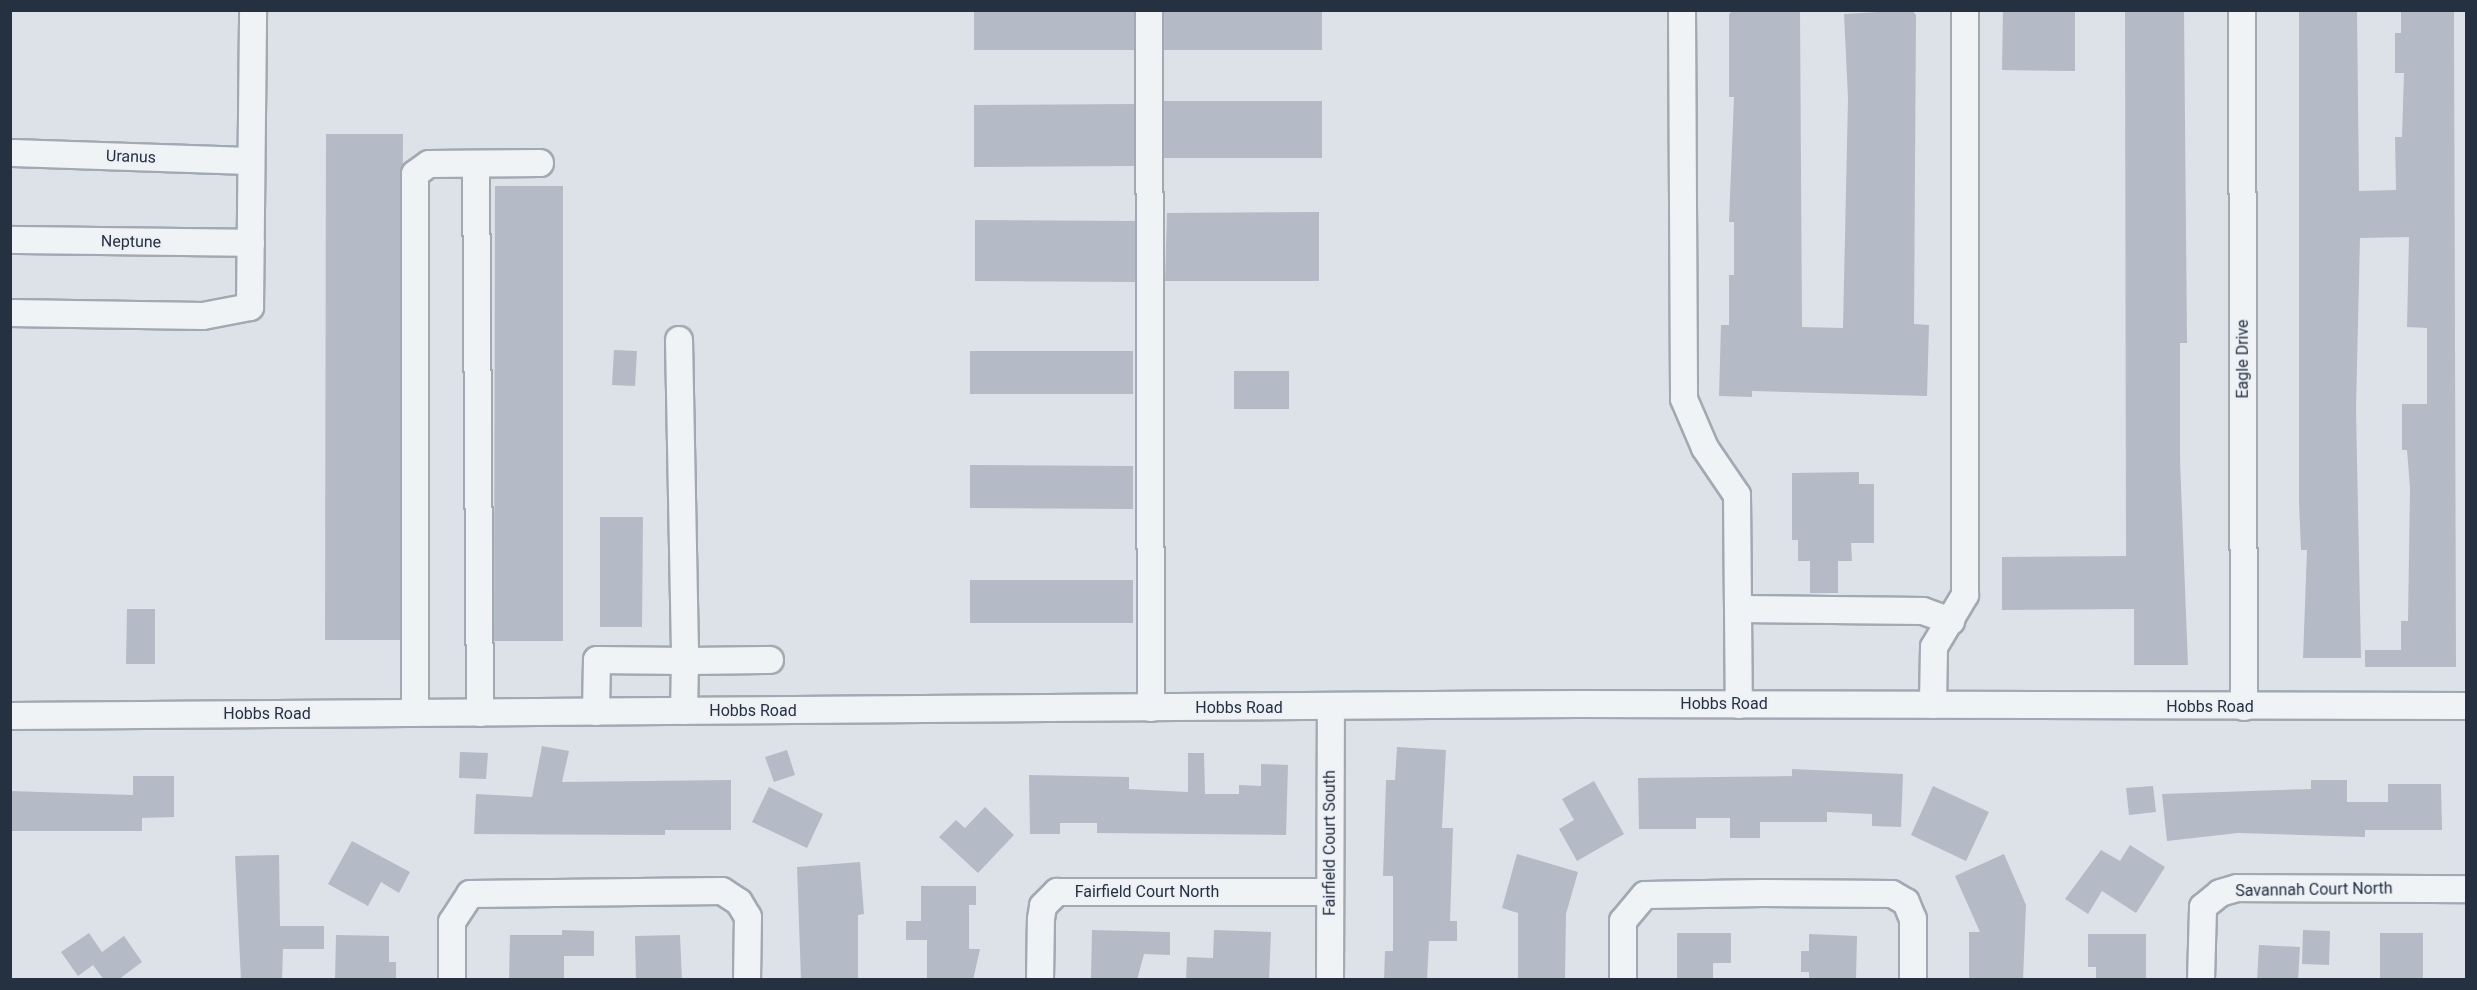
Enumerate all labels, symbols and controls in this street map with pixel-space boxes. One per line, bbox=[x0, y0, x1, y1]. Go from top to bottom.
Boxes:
street label: Uranus bbox=[106, 147, 156, 167]
street label: Neptune bbox=[101, 232, 161, 252]
street label: Eagle Drive bbox=[2233, 319, 2253, 399]
street label: Hobbs Road bbox=[1680, 694, 1768, 714]
street label: Hobbs Road bbox=[2166, 697, 2254, 717]
street label: Hobbs Road bbox=[1195, 698, 1283, 718]
street label: Hobbs Road bbox=[709, 701, 797, 721]
street label: Hobbs Road bbox=[223, 704, 311, 724]
street label: Fairfield Court South bbox=[1320, 770, 1340, 916]
street label: Savannah Court North bbox=[2235, 879, 2393, 901]
street label: Fairfield Court North bbox=[1075, 882, 1219, 902]

